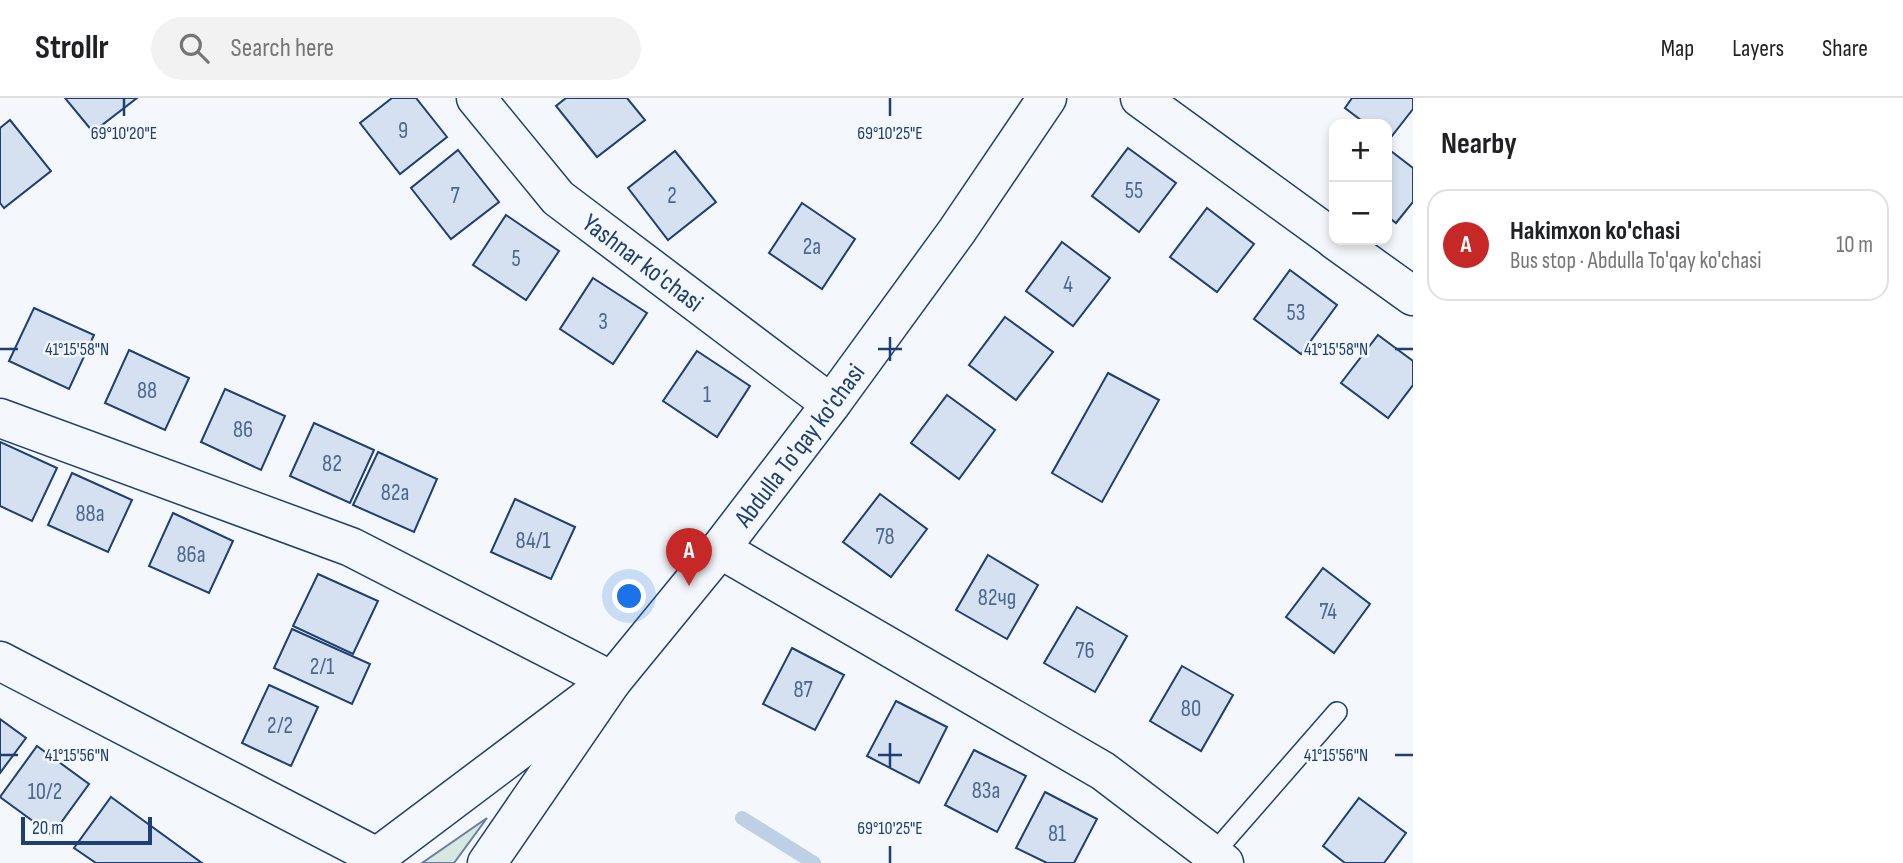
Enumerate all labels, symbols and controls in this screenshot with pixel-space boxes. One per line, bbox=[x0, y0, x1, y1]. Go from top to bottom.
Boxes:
search box bbox=[151, 17, 641, 80]
text: Strollr bbox=[35, 28, 109, 68]
icon: search bbox=[175, 29, 213, 67]
text: Search here bbox=[231, 33, 334, 64]
text: Map bbox=[1661, 34, 1694, 63]
text: Layers bbox=[1732, 34, 1784, 63]
text: Share bbox=[1822, 34, 1868, 63]
house number: 9 bbox=[398, 117, 408, 145]
map controls bbox=[1329, 119, 1392, 245]
button: + bbox=[1329, 119, 1392, 182]
text: 69°10'20"E bbox=[91, 123, 157, 144]
text: 69°10'25"E bbox=[857, 123, 923, 144]
text: Nearby bbox=[1441, 126, 1517, 162]
house number: 55 bbox=[1125, 177, 1143, 205]
house number: 7 bbox=[450, 182, 460, 210]
house number: 2 bbox=[667, 182, 677, 210]
button: − bbox=[1329, 182, 1392, 245]
street label: Yashnar ko'chasi bbox=[576, 208, 709, 319]
text: Hakimxon ko'chasi bbox=[1510, 216, 1680, 247]
text: A bbox=[1461, 231, 1471, 259]
text: 10 m bbox=[1836, 231, 1873, 259]
house number: 2а bbox=[803, 233, 821, 261]
house number: 5 bbox=[511, 245, 521, 273]
text: Bus stop · Abdulla To'qay ko'chasi bbox=[1510, 247, 1762, 275]
house number: 4 bbox=[1063, 271, 1073, 299]
house number: 53 bbox=[1287, 299, 1305, 327]
house number: 3 bbox=[598, 308, 608, 336]
text: 41°15'58"N bbox=[45, 339, 109, 360]
text: 41°15'58"N bbox=[1304, 339, 1368, 360]
street label: Abdulla To'qay ko'chasi bbox=[728, 358, 872, 534]
house number: 88 bbox=[137, 377, 157, 405]
house number: 1 bbox=[703, 381, 711, 409]
house number: 86 bbox=[233, 416, 253, 444]
house number: 82 bbox=[322, 450, 342, 478]
house number: 82а bbox=[381, 479, 409, 507]
house number: 88a bbox=[75, 500, 105, 528]
house number: 78 bbox=[875, 523, 895, 551]
house number: 84/1 bbox=[516, 527, 550, 555]
pin: A bbox=[666, 528, 712, 586]
house number: 86a bbox=[176, 541, 206, 569]
your location bbox=[612, 579, 646, 613]
house number: 82чд bbox=[978, 584, 1016, 612]
house number: 74 bbox=[1319, 598, 1337, 626]
house number: 76 bbox=[1075, 637, 1095, 665]
house number: 2/1 bbox=[310, 653, 334, 681]
house number: 87 bbox=[793, 676, 813, 704]
house number: 80 bbox=[1181, 695, 1201, 723]
house number: 2/2 bbox=[267, 712, 293, 740]
text: 41°15'56"N bbox=[45, 745, 109, 766]
text: 41°15'56"N bbox=[1304, 745, 1368, 766]
house number: 83a bbox=[972, 777, 1000, 805]
house number: 10/2 bbox=[28, 778, 62, 806]
scale bar bbox=[21, 814, 152, 846]
text: 20 m bbox=[32, 817, 64, 840]
text: 69°10'25"E bbox=[857, 818, 923, 839]
house number: 81 bbox=[1048, 820, 1066, 848]

